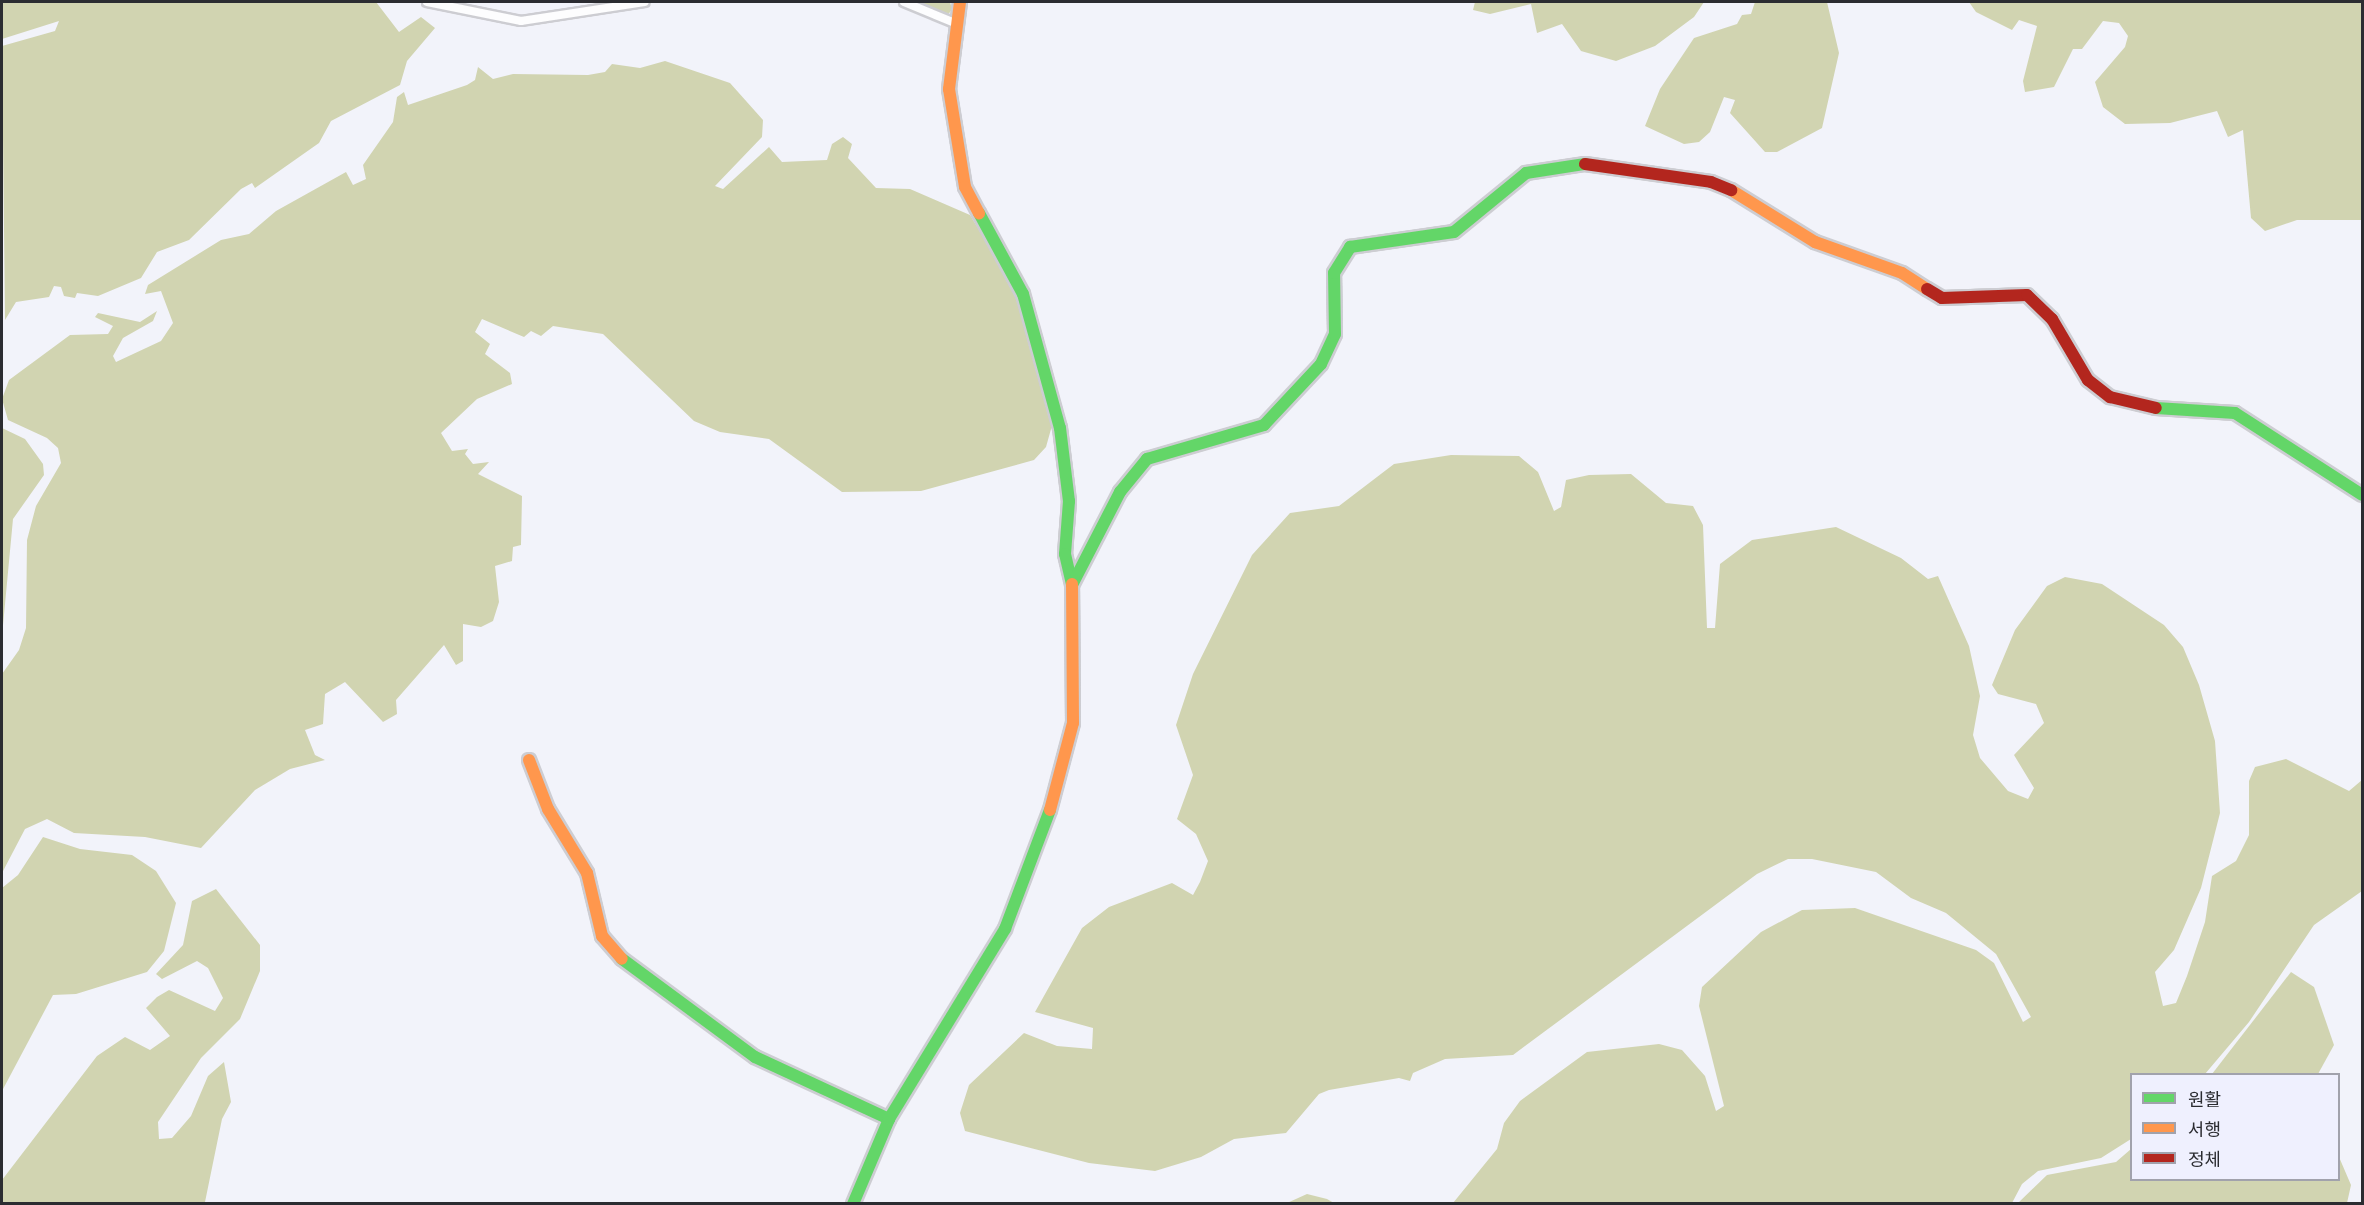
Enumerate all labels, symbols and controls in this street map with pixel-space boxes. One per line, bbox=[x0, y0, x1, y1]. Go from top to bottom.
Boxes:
legend bbox=[2130, 1073, 2340, 1181]
text: 원활 bbox=[2188, 1087, 2221, 1112]
text: 서행 bbox=[2188, 1117, 2221, 1142]
text: 정체 bbox=[2188, 1147, 2221, 1172]

